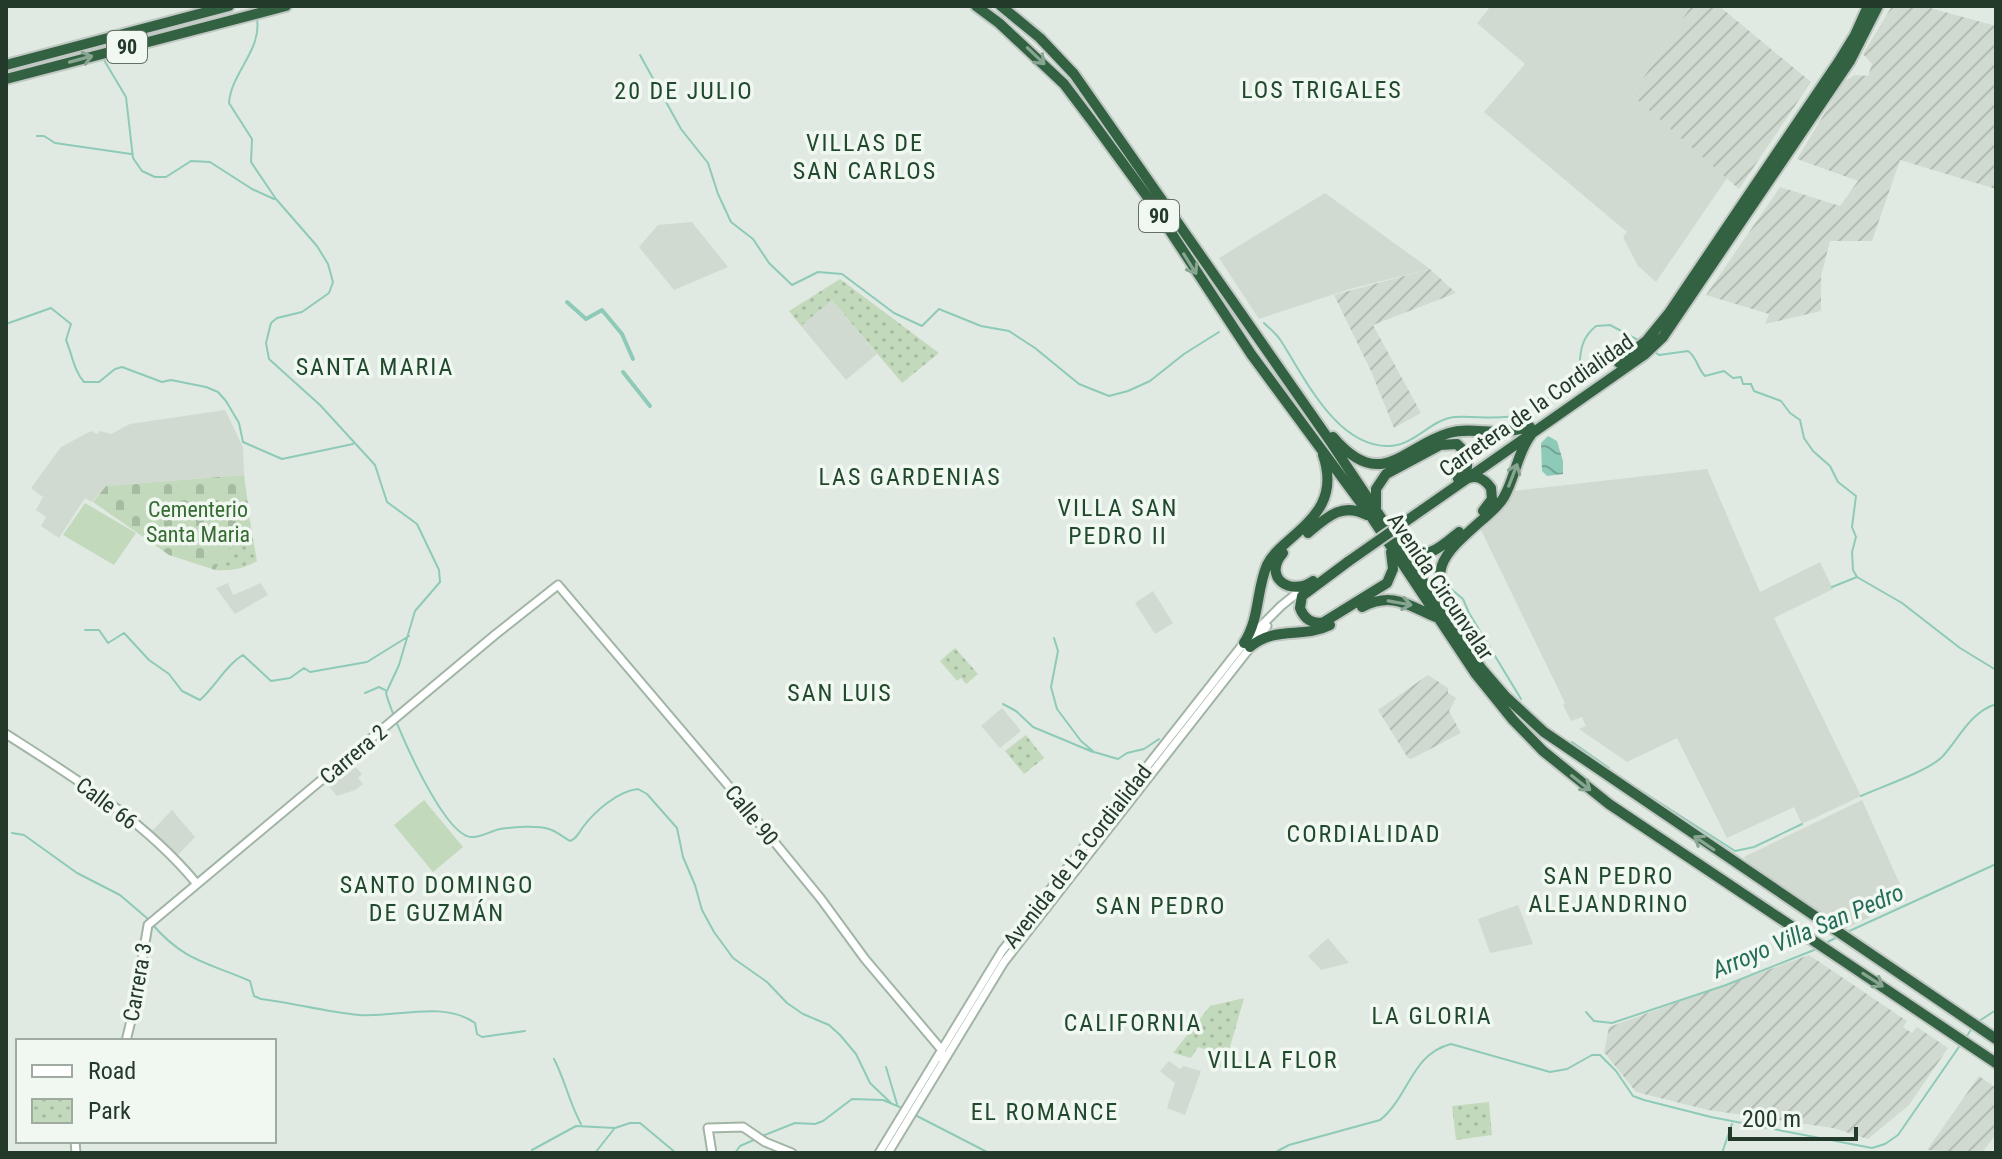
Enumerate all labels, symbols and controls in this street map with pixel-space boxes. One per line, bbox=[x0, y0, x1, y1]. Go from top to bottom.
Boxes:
road number: 90 bbox=[107, 31, 147, 63]
one-way arrow bbox=[1026, 46, 1045, 65]
one-way arrow bbox=[68, 51, 94, 66]
district label: LOS TRIGALES bbox=[1241, 76, 1403, 104]
district label: 20 DE JULIO bbox=[614, 77, 754, 105]
district label: VILLAS DE SAN CARLOS bbox=[793, 129, 937, 185]
road number: 90 bbox=[1139, 200, 1179, 232]
one-way arrow bbox=[1182, 253, 1199, 275]
street label: Carretera de la Cordialidad bbox=[1434, 329, 1638, 482]
district label: SANTA MARIA bbox=[296, 353, 454, 381]
district label: LAS GARDENIAS bbox=[818, 463, 1002, 491]
one-way arrow bbox=[1507, 463, 1521, 488]
district label: VILLA SAN PEDRO II bbox=[1057, 494, 1179, 550]
park label: Cementerio Santa Maria bbox=[146, 497, 250, 547]
street label: Avenida Circunvalar bbox=[1382, 508, 1499, 665]
one-way arrow bbox=[1387, 596, 1412, 611]
district label: SAN LUIS bbox=[787, 679, 893, 707]
street label: Carrera 2 bbox=[315, 719, 392, 789]
street label: Avenida de La Cordialidad bbox=[998, 760, 1157, 953]
street label: Calle 66 bbox=[71, 772, 142, 835]
one-way arrow bbox=[1570, 774, 1591, 791]
street label: Calle 90 bbox=[720, 780, 783, 850]
district label: CORDIALIDAD bbox=[1287, 820, 1441, 848]
one-way arrow bbox=[1694, 835, 1716, 851]
district label: SAN PEDRO ALEJANDRINO bbox=[1529, 862, 1689, 918]
district label: SANTO DOMINGO DE GUZMÁN bbox=[340, 871, 534, 927]
water label: Arroyo Villa San Pedro bbox=[1707, 878, 1908, 984]
district label: SAN PEDRO bbox=[1096, 892, 1226, 920]
street label: Carrera 3 bbox=[118, 941, 157, 1023]
one-way arrow bbox=[1861, 973, 1884, 989]
district label: LA GLORIA bbox=[1371, 1002, 1493, 1030]
district label: CALIFORNIA bbox=[1064, 1009, 1202, 1037]
legend bbox=[16, 1039, 276, 1143]
district label: VILLA FLOR bbox=[1207, 1046, 1339, 1074]
text: Road bbox=[88, 1057, 136, 1085]
scale bar bbox=[1730, 1091, 1856, 1141]
text: Park bbox=[88, 1097, 131, 1125]
district label: EL ROMANCE bbox=[971, 1098, 1119, 1126]
text: 200 m bbox=[1742, 1105, 1801, 1133]

